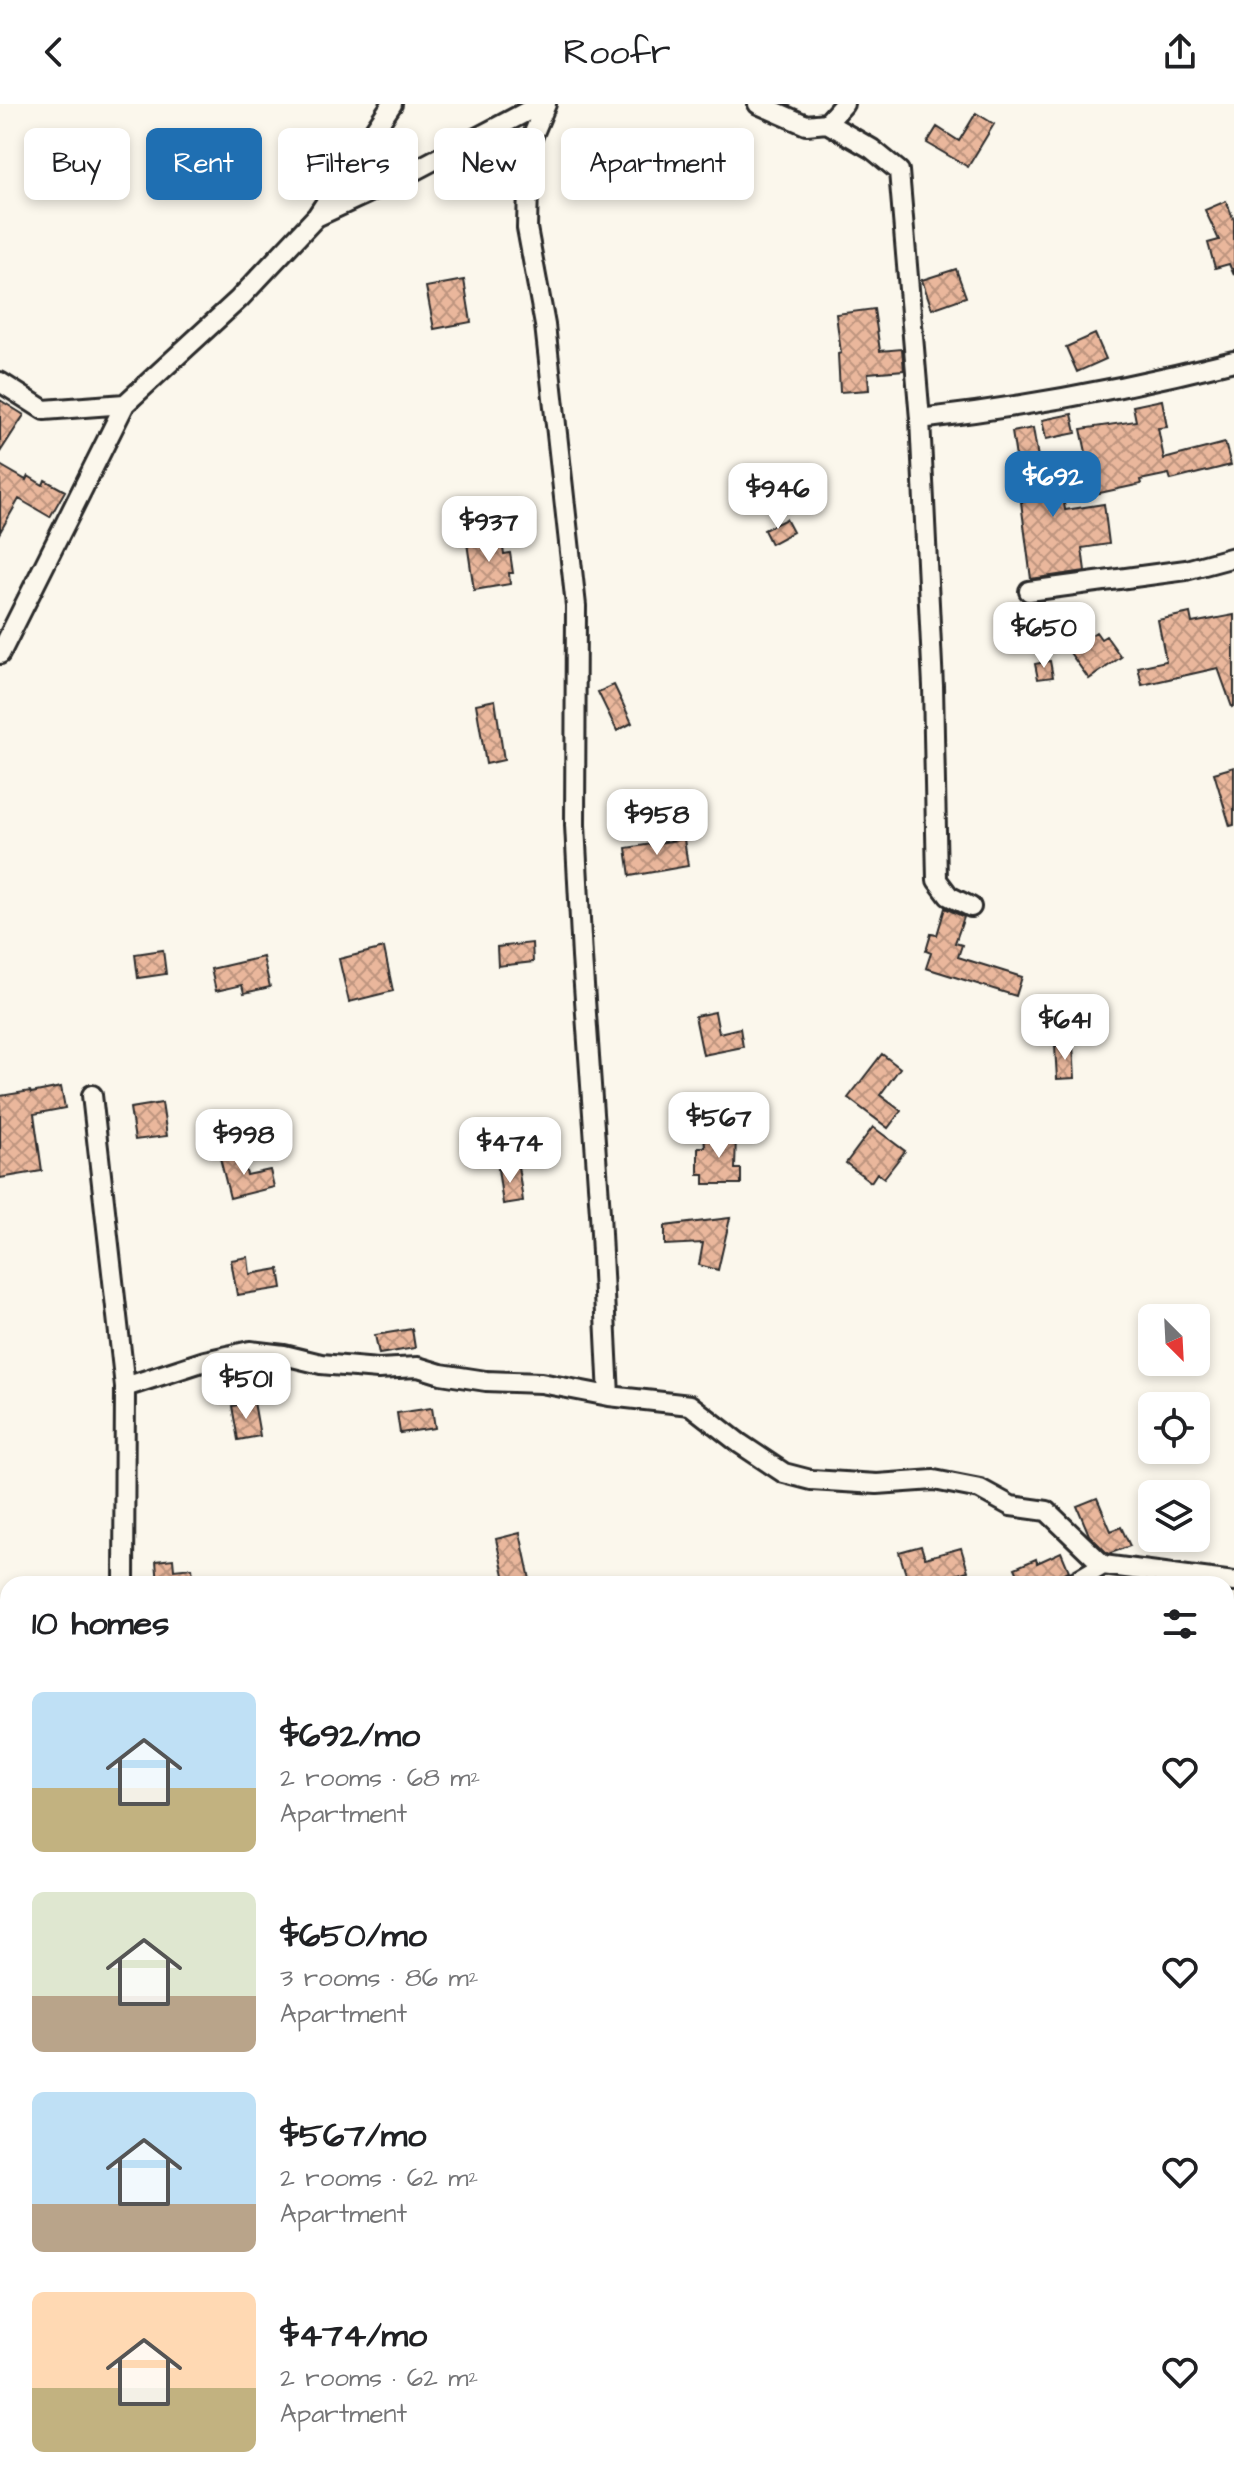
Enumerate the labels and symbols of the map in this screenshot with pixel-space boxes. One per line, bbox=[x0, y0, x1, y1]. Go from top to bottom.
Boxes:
pin: $692 bbox=[1006, 451, 1100, 519]
pin: $946 bbox=[731, 463, 825, 531]
pin: $937 bbox=[442, 496, 536, 564]
pin: $650 bbox=[997, 602, 1091, 670]
pin: $958 bbox=[610, 789, 704, 857]
pin: $641 bbox=[1018, 994, 1112, 1062]
pin: $567 bbox=[672, 1092, 766, 1160]
pin: $998 bbox=[197, 1109, 291, 1177]
pin: $474 bbox=[463, 1117, 557, 1185]
north arrow bbox=[1138, 1304, 1210, 1376]
pin: $501 bbox=[199, 1353, 293, 1421]

